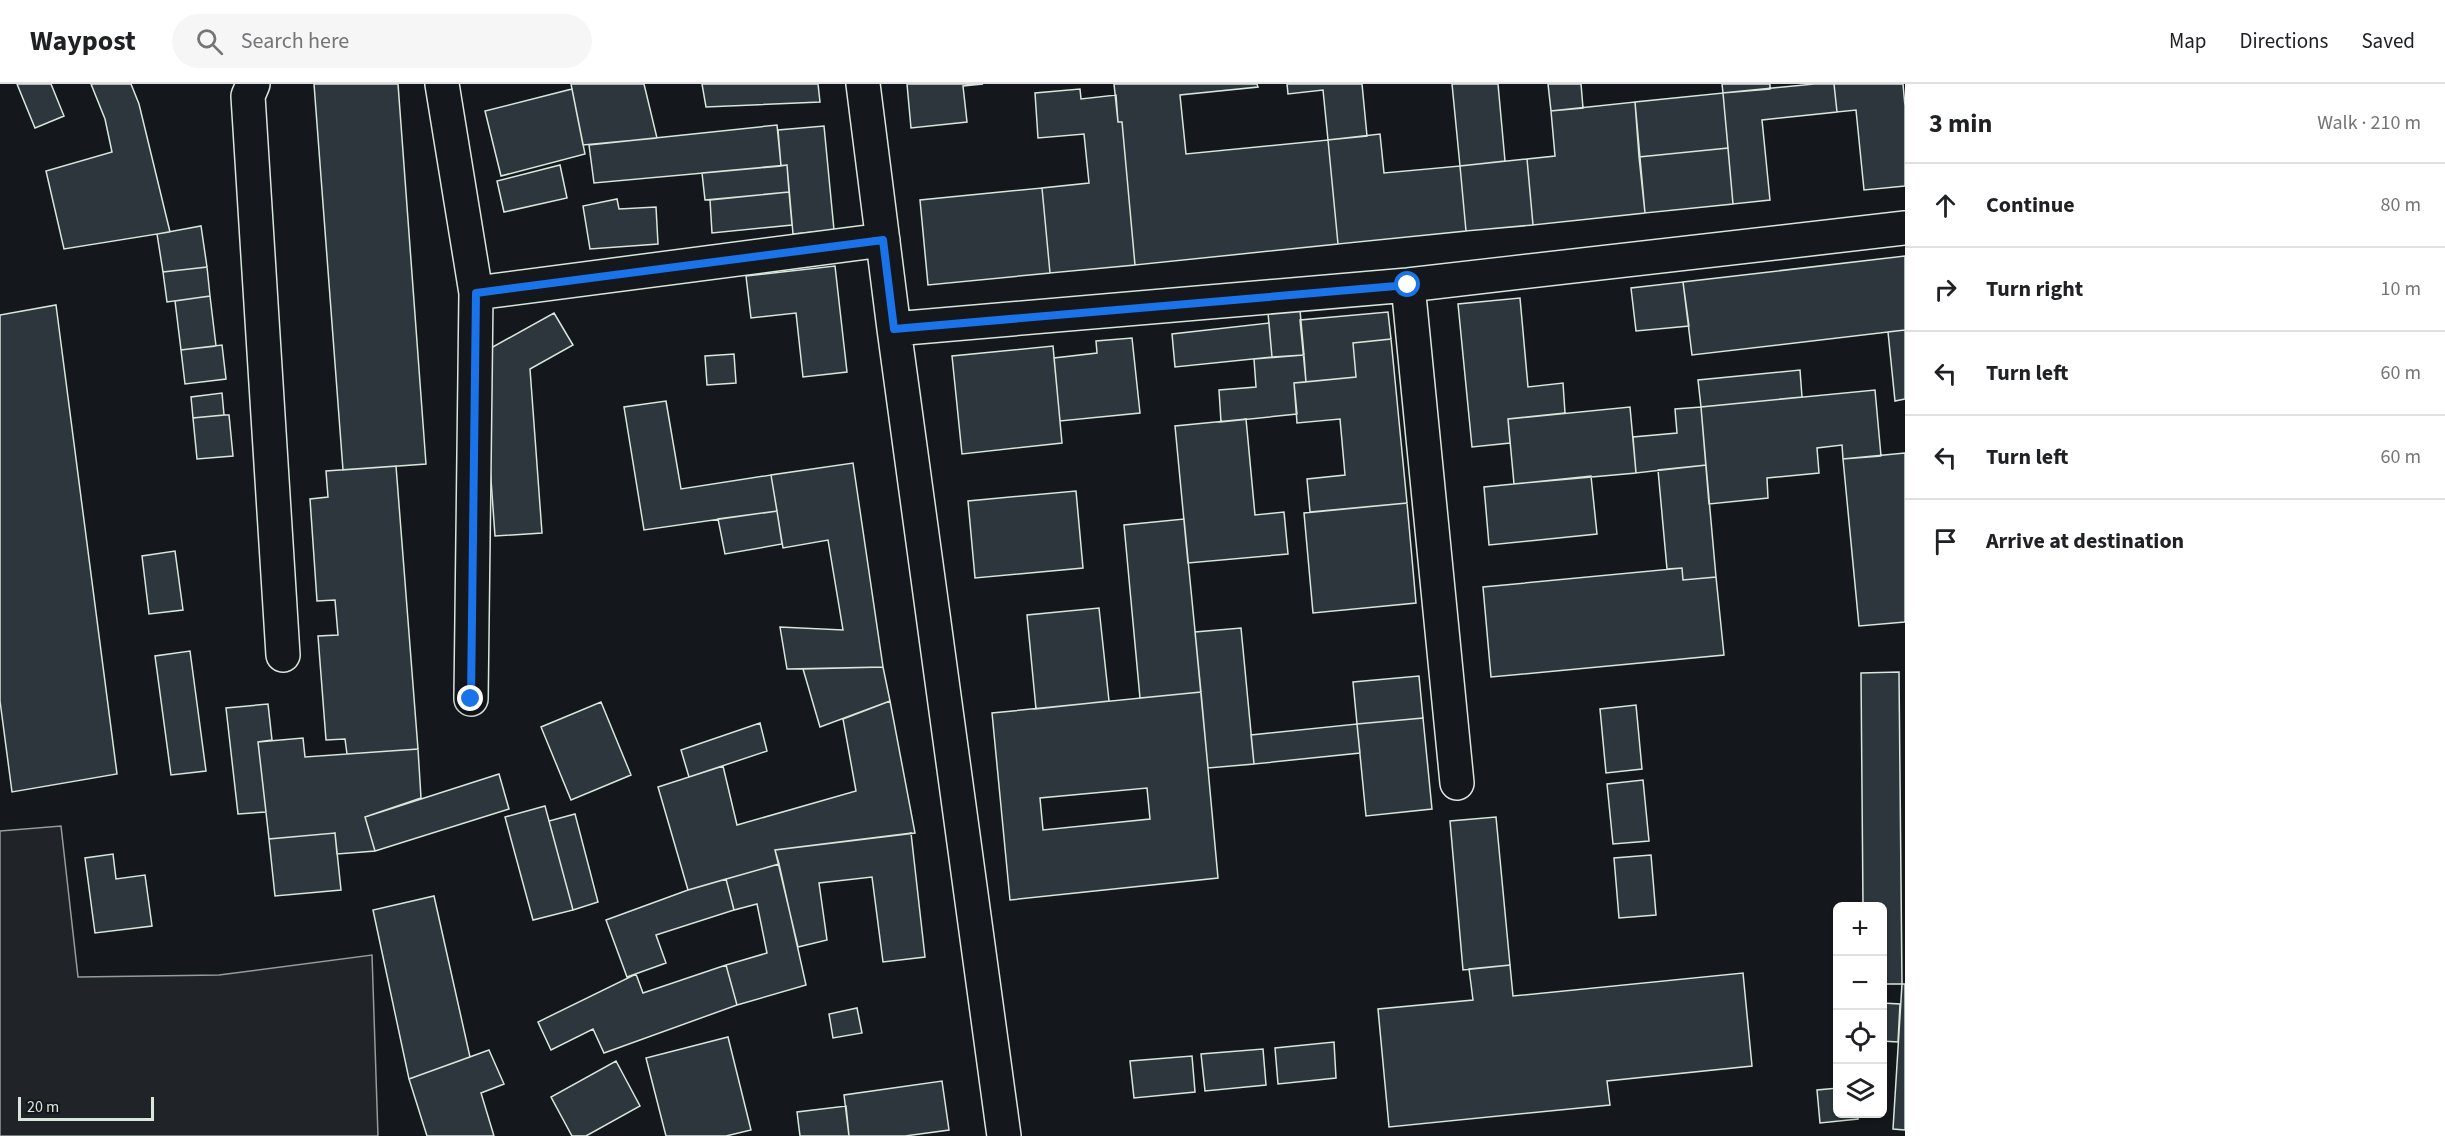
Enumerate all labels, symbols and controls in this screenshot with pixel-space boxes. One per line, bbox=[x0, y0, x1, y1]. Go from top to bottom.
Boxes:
search box bbox=[172, 14, 592, 68]
text: Waypost bbox=[30, 21, 136, 61]
icon: search bbox=[193, 25, 226, 58]
text: Search here bbox=[241, 25, 349, 57]
text: Map bbox=[2169, 26, 2207, 56]
text: Directions bbox=[2240, 26, 2328, 56]
text: Saved bbox=[2361, 26, 2415, 56]
text: 3 min bbox=[1929, 105, 1992, 142]
text: Walk · 210 m bbox=[2317, 109, 2421, 137]
icon: ahead bbox=[1929, 189, 1962, 222]
text: Continue bbox=[1986, 189, 2075, 221]
text: 80 m bbox=[2381, 191, 2421, 219]
route start bbox=[1394, 271, 1420, 297]
icon: right bbox=[1929, 273, 1962, 306]
text: Turn right bbox=[1986, 273, 2083, 305]
text: 10 m bbox=[2381, 275, 2421, 303]
icon: left bbox=[1929, 357, 1962, 390]
text: Turn left bbox=[1986, 357, 2068, 389]
text: 60 m bbox=[2381, 359, 2421, 387]
icon: left bbox=[1929, 441, 1962, 474]
text: Turn left bbox=[1986, 441, 2068, 473]
text: 60 m bbox=[2381, 443, 2421, 471]
icon: arrive bbox=[1929, 525, 1962, 558]
text: Arrive at destination bbox=[1986, 525, 2184, 557]
route end bbox=[457, 685, 483, 711]
map controls bbox=[1833, 902, 1887, 1118]
button: + bbox=[1833, 902, 1887, 956]
button: − bbox=[1833, 956, 1887, 1010]
button: locate bbox=[1833, 1010, 1887, 1064]
button: layers bbox=[1833, 1064, 1887, 1118]
scale bar bbox=[18, 1094, 154, 1122]
text: 20 m bbox=[27, 1096, 59, 1118]

